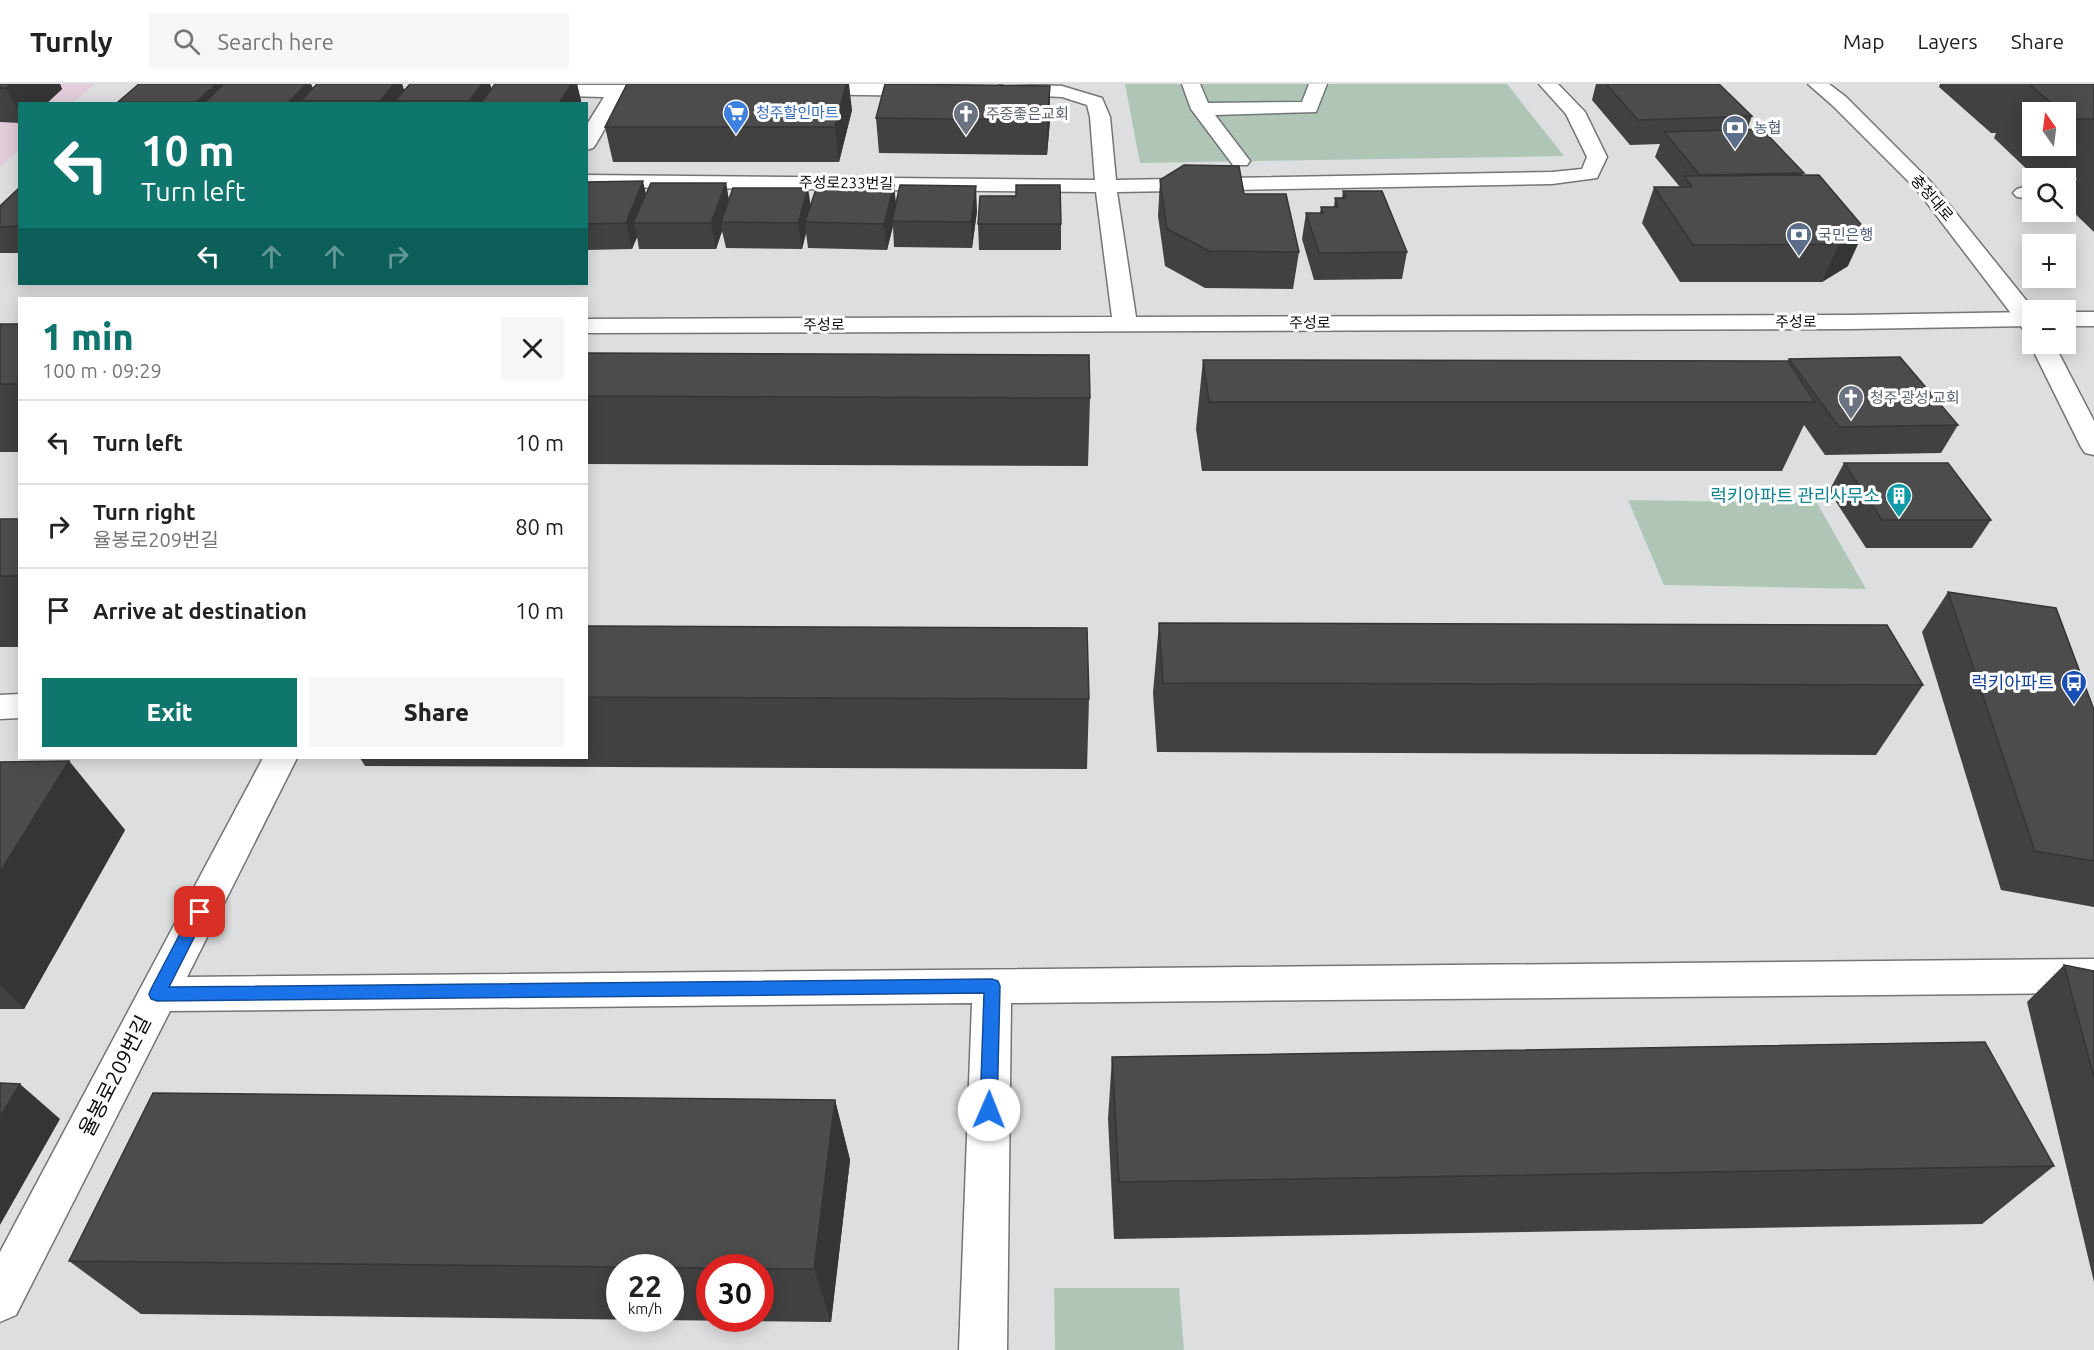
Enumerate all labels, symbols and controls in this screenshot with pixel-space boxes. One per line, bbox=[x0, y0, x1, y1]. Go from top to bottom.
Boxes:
search box bbox=[149, 14, 569, 68]
icon: search bbox=[170, 25, 203, 58]
text: Turnly bbox=[30, 26, 113, 57]
text: Search here bbox=[218, 29, 334, 54]
text: Map bbox=[1843, 29, 1884, 53]
text: Layers bbox=[1917, 29, 1978, 53]
text: Share bbox=[2011, 29, 2064, 53]
supermarket icon: 청주할인마트 bbox=[721, 98, 751, 136]
church icon: 주중좋은교회 bbox=[951, 99, 981, 137]
north arrow bbox=[2022, 102, 2076, 156]
map controls bbox=[2022, 102, 2076, 354]
place label: 청주할인마트 bbox=[756, 104, 839, 121]
place label: 주중좋은교회 bbox=[986, 105, 1069, 122]
bank icon: 농협 bbox=[1720, 113, 1750, 151]
place label: 농협 bbox=[1754, 119, 1782, 136]
icon: left bbox=[42, 126, 120, 204]
text: 10 m bbox=[141, 127, 235, 174]
button: search bbox=[2022, 168, 2076, 222]
street label: 충청대로 bbox=[1908, 171, 1957, 224]
street label: 주성로233번길 bbox=[799, 173, 893, 192]
text: Turn left bbox=[141, 176, 245, 206]
bank icon: 국민은행 bbox=[1784, 220, 1814, 258]
place label: 국민은행 bbox=[1818, 226, 1873, 243]
button: + bbox=[2022, 234, 2076, 288]
icon: left bbox=[192, 240, 225, 273]
icon: ahead bbox=[255, 240, 288, 273]
icon: ahead bbox=[318, 240, 351, 273]
icon: right bbox=[381, 240, 414, 273]
button: − bbox=[2022, 300, 2076, 354]
street label: 주성로 bbox=[1775, 313, 1817, 330]
street label: 주성로 bbox=[1289, 314, 1331, 331]
text: 1 min bbox=[42, 316, 134, 357]
street label: 주성로 bbox=[803, 316, 845, 333]
button: close bbox=[501, 317, 564, 380]
text: 100 m · 09:29 bbox=[42, 359, 162, 382]
church icon: 청주 광성 교회 bbox=[1836, 383, 1866, 421]
place label: 청주 광성 교회 bbox=[1870, 389, 1960, 406]
icon: left bbox=[42, 426, 75, 459]
text: Turn left bbox=[93, 430, 183, 455]
text: 10 m bbox=[515, 430, 564, 455]
building icon: 럭키아파트 관리사무소 bbox=[1884, 481, 1914, 519]
place label: 럭키아파트 관리사무소 bbox=[1710, 485, 1880, 505]
text: Turn right bbox=[93, 499, 195, 524]
icon: right bbox=[42, 510, 75, 543]
text: 80 m bbox=[515, 514, 564, 539]
text: 율봉로209번길 bbox=[93, 528, 219, 551]
icon: arrive bbox=[42, 594, 75, 627]
text: Arrive at destination bbox=[93, 598, 307, 623]
text: 10 m bbox=[515, 598, 564, 623]
bus stop icon: 럭키아파트 bbox=[2059, 668, 2089, 706]
place label: 럭키아파트 bbox=[1971, 672, 2054, 692]
button: Exit bbox=[42, 678, 297, 747]
button: Share bbox=[309, 678, 564, 747]
pin bbox=[174, 886, 225, 937]
icon: arrive bbox=[183, 895, 216, 928]
street label: 율봉로209번길 bbox=[73, 1011, 155, 1140]
position arrow bbox=[957, 1078, 1021, 1142]
speed limit sign: 30 bbox=[696, 1254, 774, 1332]
text: 22 bbox=[628, 1269, 662, 1303]
text: km/h bbox=[628, 1300, 662, 1317]

